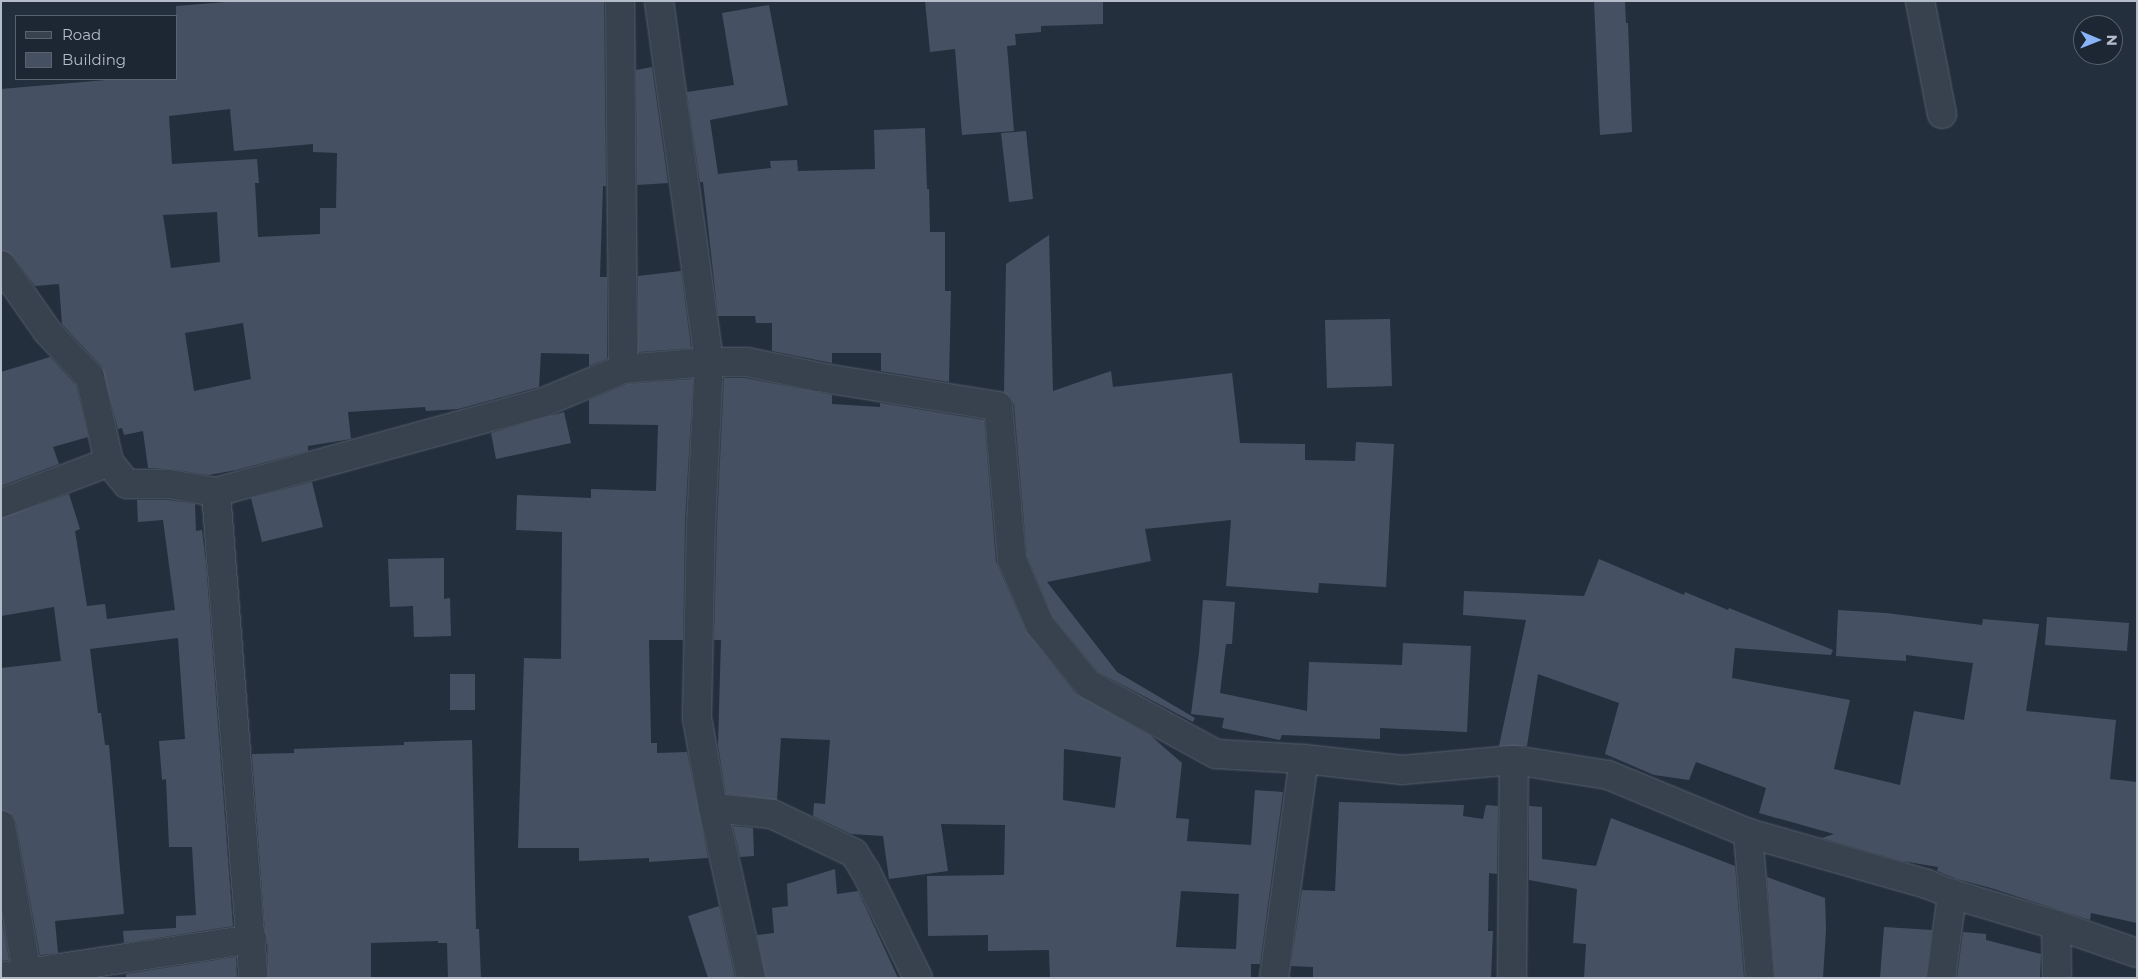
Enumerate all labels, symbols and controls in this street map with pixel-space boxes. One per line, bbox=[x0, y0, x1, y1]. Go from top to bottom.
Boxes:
legend bbox=[15, 15, 178, 80]
north arrow bbox=[2073, 15, 2123, 65]
text: Road bbox=[62, 25, 101, 44]
text: N bbox=[2103, 34, 2121, 46]
text: Building bbox=[62, 50, 126, 69]

